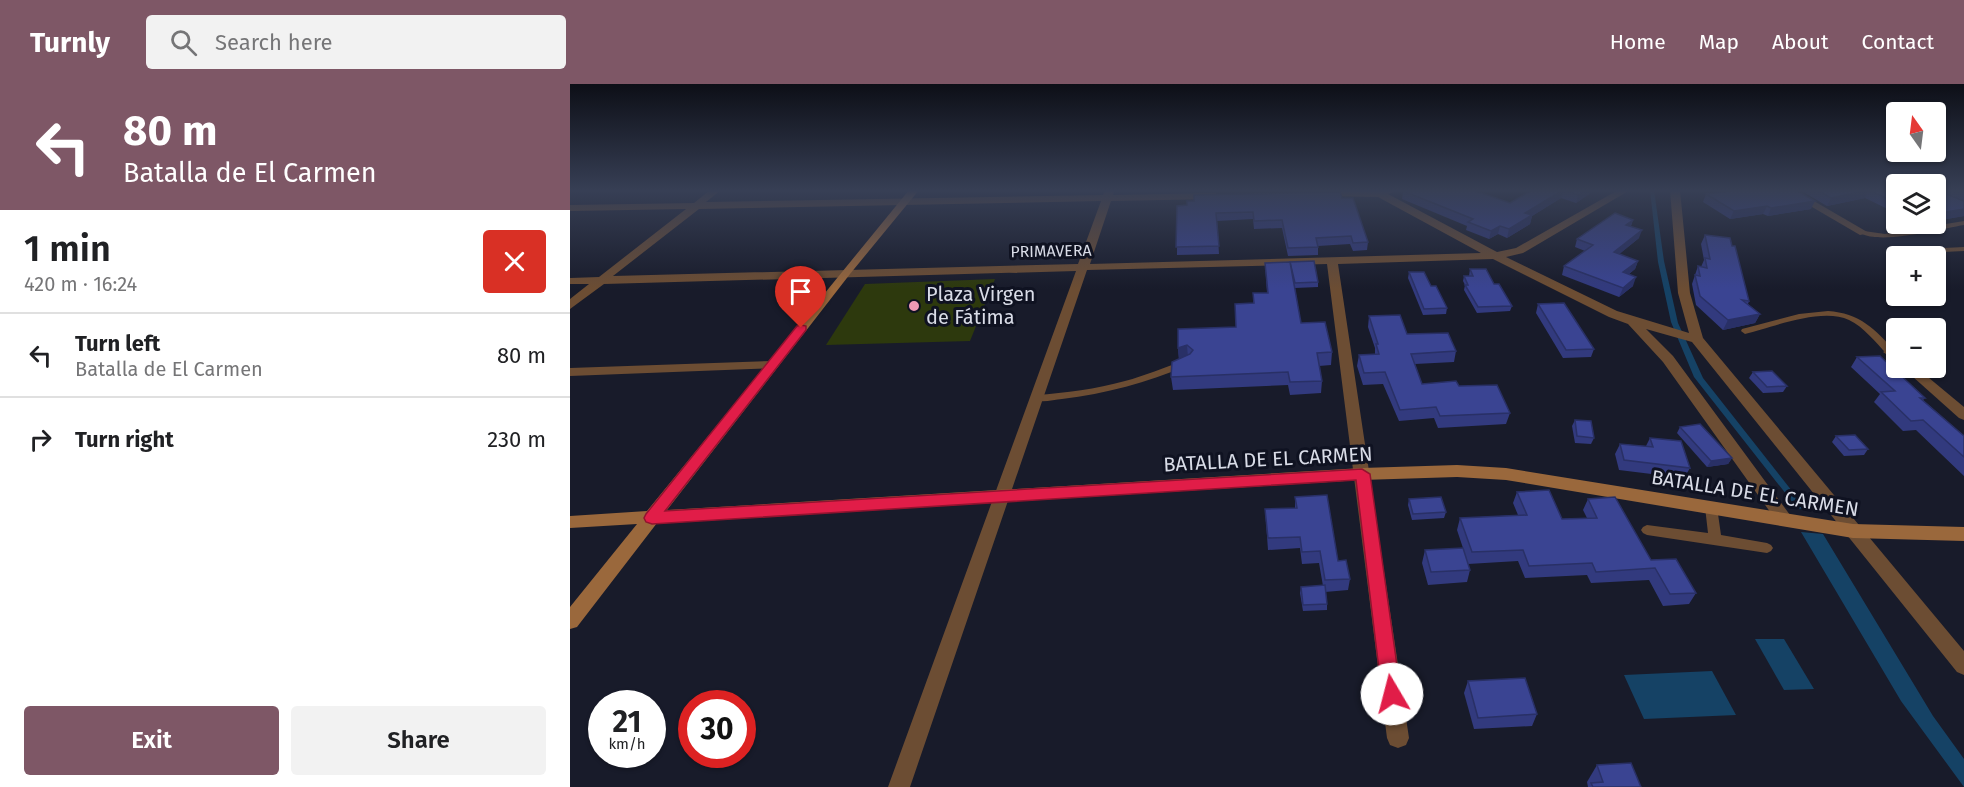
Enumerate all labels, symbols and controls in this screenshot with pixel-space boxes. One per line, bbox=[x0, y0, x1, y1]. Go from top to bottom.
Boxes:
search box bbox=[146, 15, 566, 69]
text: Turnly bbox=[30, 26, 110, 59]
icon: search bbox=[167, 26, 200, 59]
text: Search here bbox=[215, 29, 332, 56]
text: Home bbox=[1610, 29, 1666, 55]
text: Map bbox=[1699, 29, 1739, 55]
text: About bbox=[1772, 29, 1829, 55]
text: Contact bbox=[1862, 29, 1934, 55]
north arrow bbox=[1886, 102, 1946, 162]
map controls bbox=[1886, 102, 1946, 378]
text: 80 m bbox=[123, 106, 217, 156]
icon: left bbox=[24, 108, 102, 186]
text: Batalla de El Carmen bbox=[123, 157, 377, 189]
button: layers bbox=[1886, 174, 1946, 234]
text: 1 min bbox=[24, 227, 111, 271]
button: close bbox=[483, 230, 546, 293]
street label: PRIMAVERA bbox=[1010, 241, 1093, 261]
button: + bbox=[1886, 246, 1946, 306]
pin bbox=[775, 266, 826, 328]
text: 420 m · 16:24 bbox=[24, 272, 137, 296]
icon: arrive bbox=[784, 275, 817, 308]
place label: Plaza Virgen de Fátima bbox=[926, 282, 1036, 329]
marker: Plaza Virgen de Fátima bbox=[907, 299, 921, 313]
button: − bbox=[1886, 318, 1946, 378]
text: Turn left bbox=[75, 330, 160, 357]
icon: left bbox=[24, 339, 57, 372]
text: 80 m bbox=[497, 342, 546, 369]
text: Batalla de El Carmen bbox=[75, 357, 263, 381]
icon: right bbox=[24, 423, 57, 456]
text: Turn right bbox=[75, 426, 174, 453]
text: 230 m bbox=[487, 426, 546, 453]
street label: BATALLA DE EL CARMEN bbox=[1163, 442, 1373, 476]
street label: BATALLA DE EL CARMEN bbox=[1650, 465, 1860, 521]
position arrow bbox=[1360, 662, 1424, 726]
speed limit sign: 30 bbox=[678, 690, 756, 768]
text: 21 bbox=[613, 704, 641, 740]
button: Exit bbox=[24, 706, 279, 775]
button: Share bbox=[291, 706, 546, 775]
text: km/h bbox=[608, 735, 646, 753]

